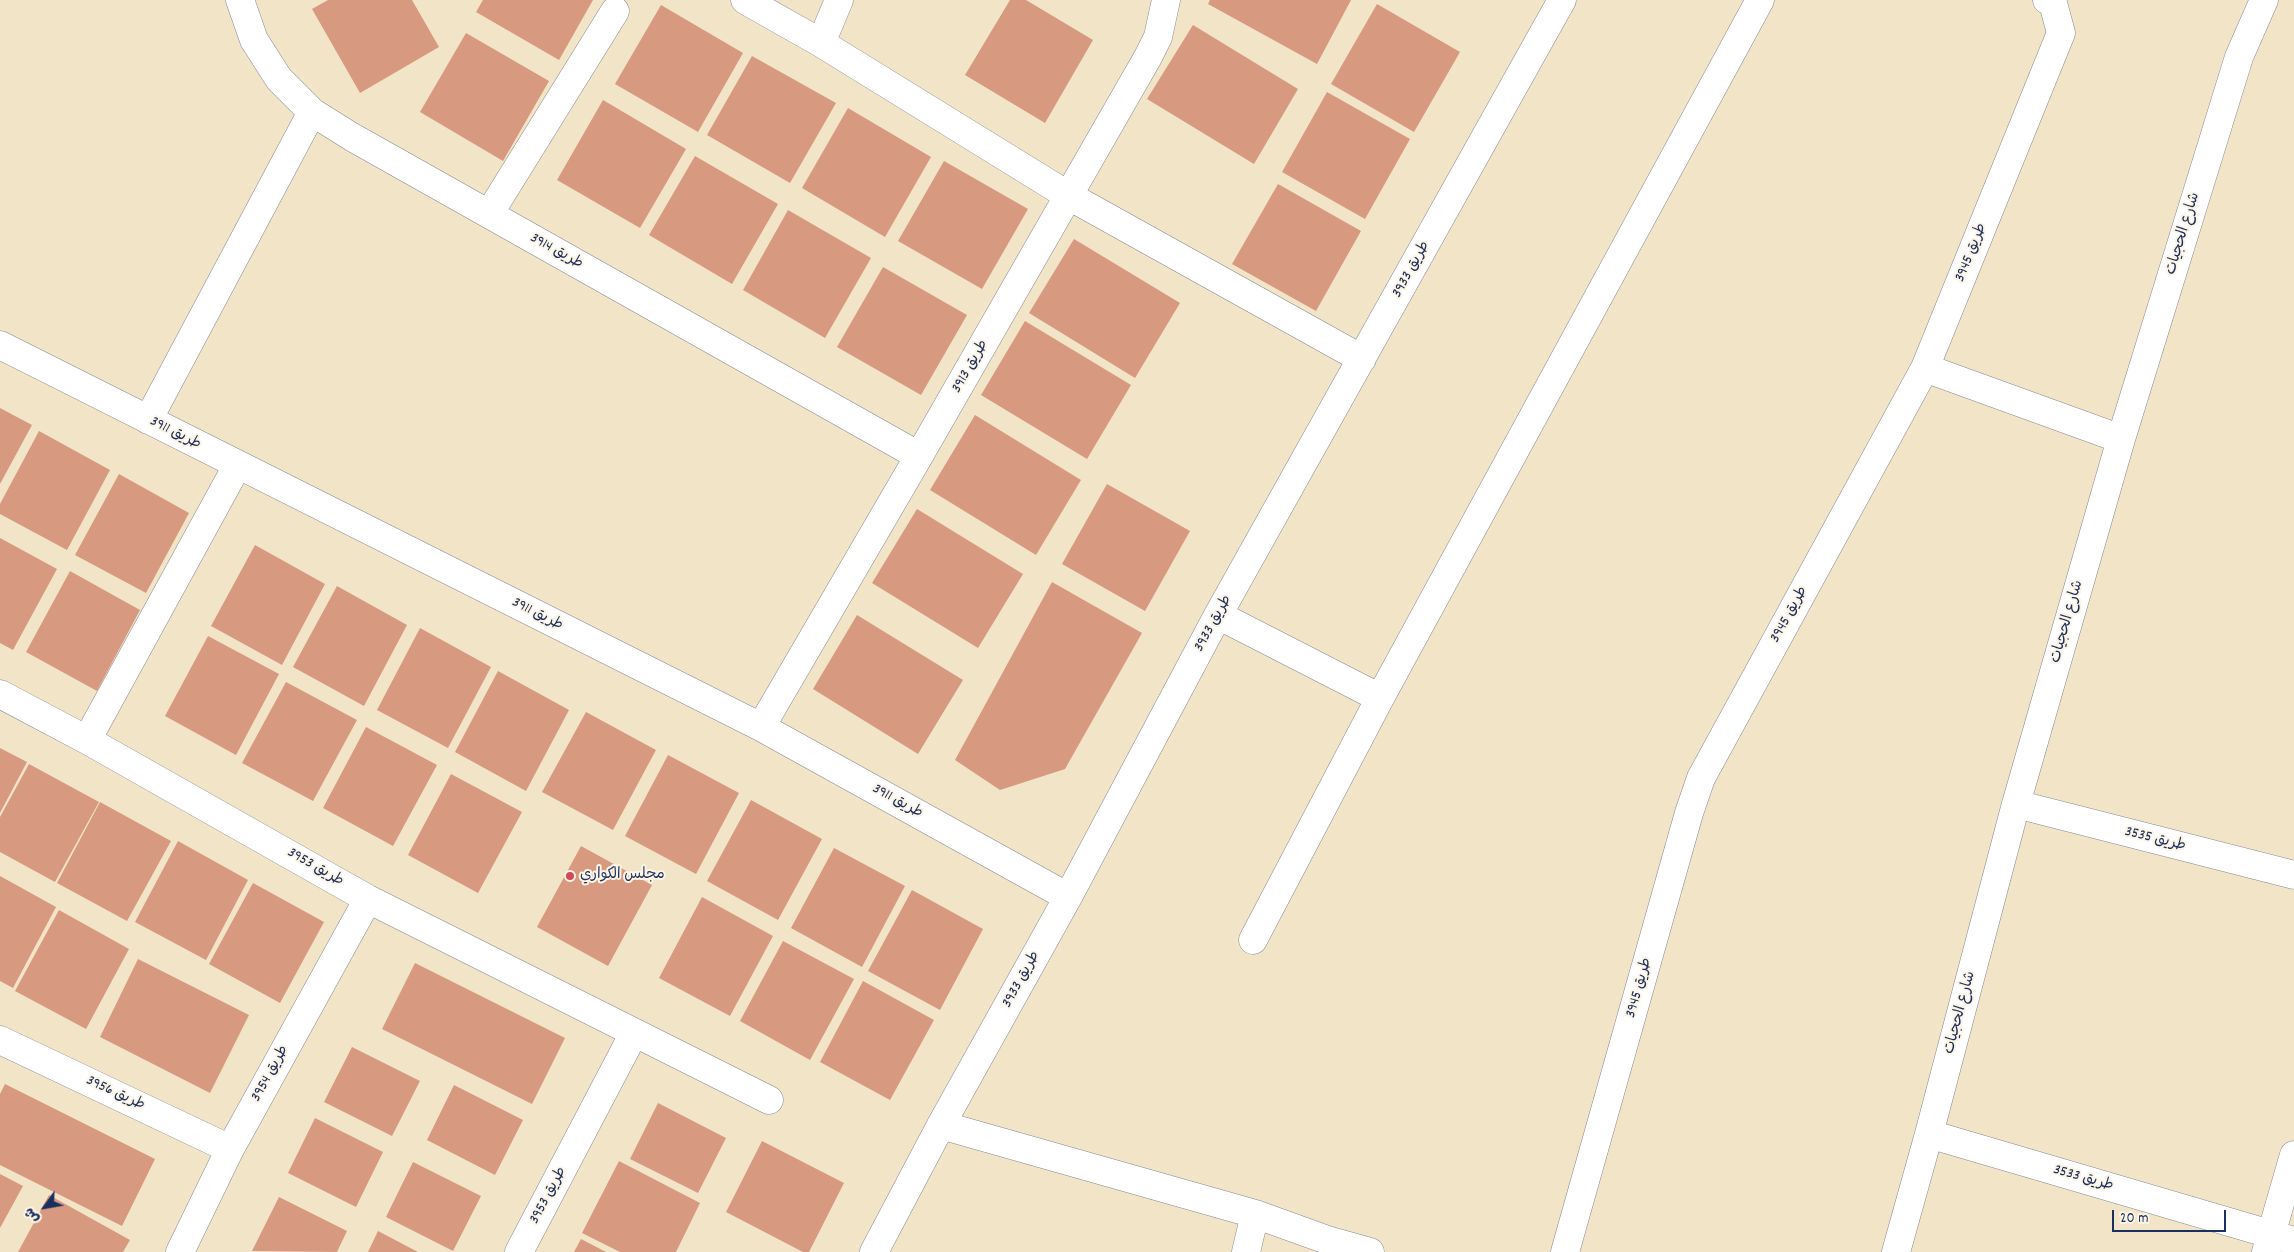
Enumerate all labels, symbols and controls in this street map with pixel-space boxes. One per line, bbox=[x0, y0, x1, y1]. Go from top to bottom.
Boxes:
street label: شارع الحجيات bbox=[2163, 191, 2205, 277]
street label: طريق 3945 bbox=[1952, 221, 1992, 285]
street label: طريق 3914 bbox=[526, 230, 586, 274]
street label: طريق 3933 bbox=[1389, 239, 1435, 301]
street label: طريق 3913 bbox=[949, 337, 993, 397]
street label: طريق 3911 bbox=[146, 413, 204, 455]
street label: شارع الحجيات bbox=[2048, 579, 2088, 665]
street label: طريق 3945 bbox=[1767, 584, 1813, 646]
street label: طريق 3933 bbox=[1191, 593, 1237, 655]
street label: طريق 3911 bbox=[508, 594, 566, 636]
street label: طريق 3911 bbox=[869, 781, 925, 823]
street label: طريق 3535 bbox=[2123, 824, 2187, 856]
street label: طريق 3953 bbox=[284, 845, 346, 891]
place label: مجلس الكواري bbox=[580, 867, 665, 885]
marker: مجلس الكواري bbox=[564, 870, 576, 882]
street label: طريق 3933 bbox=[999, 949, 1045, 1011]
street label: طريق 3945 bbox=[1623, 956, 1657, 1020]
street label: شارع الحجيات bbox=[1941, 970, 1981, 1056]
street label: طريق 3954 bbox=[248, 1043, 294, 1105]
street label: طريق 3956 bbox=[83, 1073, 147, 1115]
street label: طريق 3533 bbox=[2051, 1162, 2115, 1196]
street label: طريق 3953 bbox=[526, 1164, 572, 1228]
north arrow bbox=[20, 1182, 70, 1232]
scale bar bbox=[2114, 1200, 2228, 1232]
text: ش bbox=[20, 1203, 45, 1227]
text: 20 m bbox=[2120, 1208, 2148, 1230]

